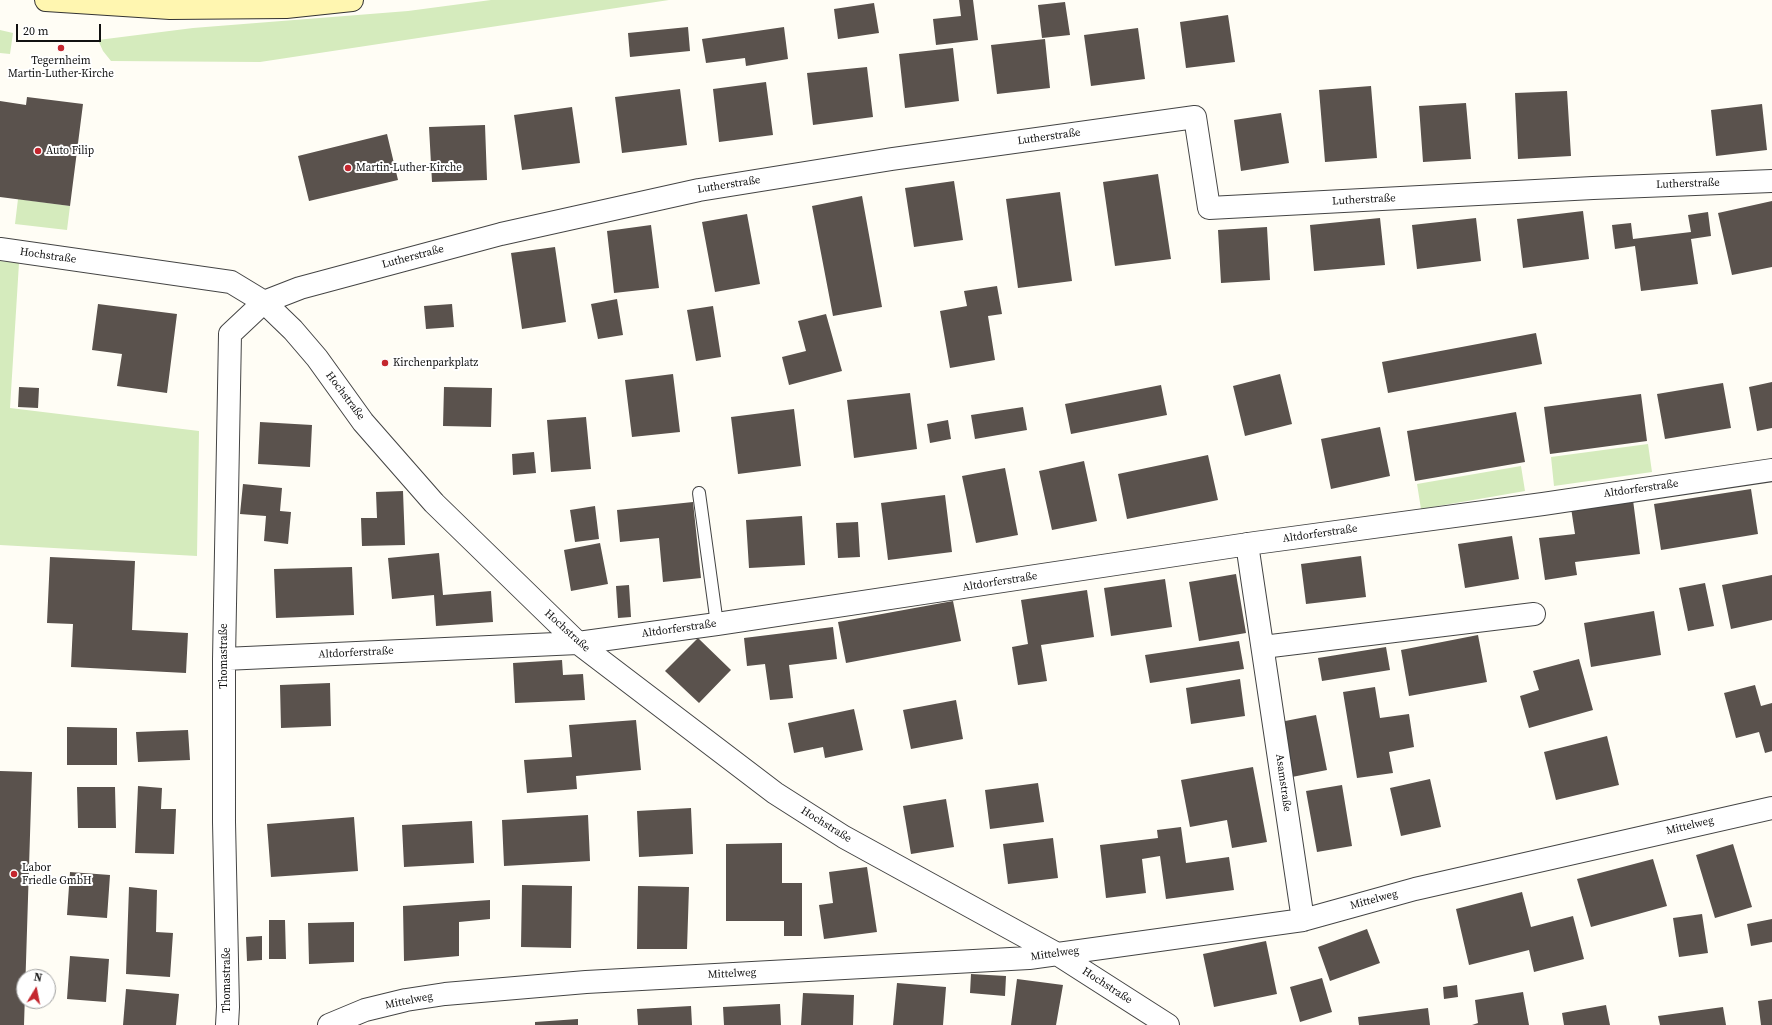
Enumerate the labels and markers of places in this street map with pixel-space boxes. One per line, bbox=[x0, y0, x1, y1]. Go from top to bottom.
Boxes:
marker: Tegernheim Martin-Luther-Kirche bbox=[56, 43, 66, 53]
place label: Tegernheim Martin-Luther-Kirche bbox=[8, 54, 114, 80]
place label: Auto Filip bbox=[46, 144, 94, 158]
marker: Auto Filip bbox=[33, 146, 43, 156]
place label: Martin-Luther-Kirche bbox=[356, 161, 462, 175]
marker: Martin-Luther-Kirche bbox=[343, 163, 353, 173]
place label: Kirchenparkplatz bbox=[393, 356, 478, 370]
marker: Kirchenparkplatz bbox=[380, 358, 390, 368]
place label: Labor Friedle GmbH bbox=[22, 861, 92, 887]
marker: Labor Friedle GmbH bbox=[9, 869, 19, 879]

